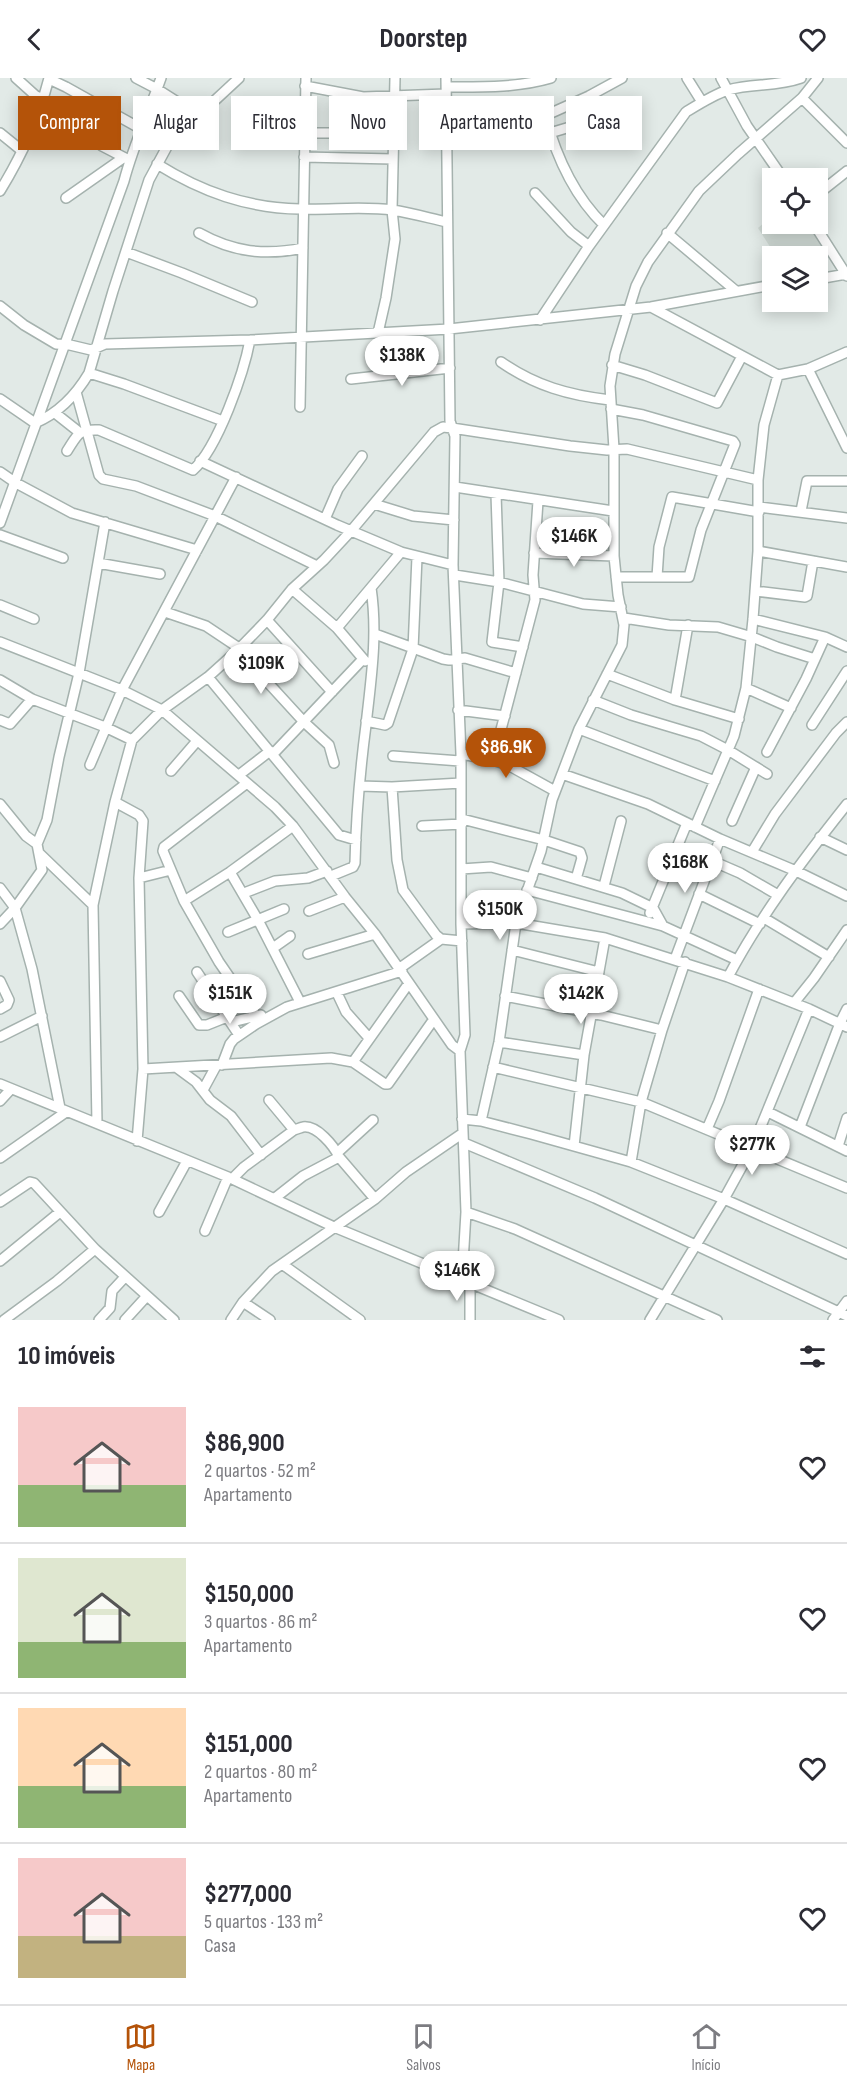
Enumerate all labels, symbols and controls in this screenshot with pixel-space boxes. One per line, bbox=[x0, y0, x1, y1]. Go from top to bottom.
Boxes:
icon: back bbox=[18, 23, 51, 56]
text: Doorstep bbox=[380, 23, 468, 55]
icon: heart bbox=[796, 23, 829, 56]
chip: Comprar bbox=[18, 96, 121, 150]
chip: Alugar bbox=[133, 96, 219, 150]
chip: Filtros bbox=[231, 96, 317, 150]
chip: Novo bbox=[329, 96, 407, 150]
chip: Apartamento bbox=[419, 96, 554, 150]
chip: Casa bbox=[566, 96, 642, 150]
map controls bbox=[762, 168, 828, 312]
button: locate bbox=[762, 168, 828, 234]
button: layers bbox=[762, 246, 828, 312]
pin: $138K bbox=[360, 336, 444, 387]
text: $138K bbox=[379, 343, 425, 367]
pin: $146K bbox=[532, 517, 616, 568]
text: $146K bbox=[551, 524, 597, 548]
pin: $109K bbox=[219, 644, 303, 695]
text: $109K bbox=[238, 651, 284, 675]
pin: $86.9K bbox=[457, 728, 555, 779]
text: $86.9K bbox=[480, 735, 532, 759]
pin: $168K bbox=[643, 843, 727, 894]
text: $168K bbox=[662, 850, 708, 874]
pin: $150K bbox=[458, 890, 542, 941]
text: $150K bbox=[477, 897, 523, 921]
pin: $151K bbox=[188, 974, 272, 1025]
pin: $142K bbox=[539, 974, 623, 1025]
text: $151K bbox=[208, 981, 252, 1005]
text: $142K bbox=[558, 981, 604, 1005]
pin: $277K bbox=[710, 1125, 794, 1176]
text: $277K bbox=[729, 1132, 775, 1156]
pin: $146K bbox=[415, 1251, 499, 1302]
text: $146K bbox=[434, 1258, 480, 1282]
icon: filters bbox=[796, 1340, 829, 1373]
text: 10 imóveis bbox=[18, 1341, 115, 1372]
text: $86,900 bbox=[204, 1428, 285, 1459]
icon: home bbox=[66, 1431, 138, 1503]
icon: heart bbox=[796, 1451, 829, 1484]
text: 2 quartos · 52 m² bbox=[204, 1459, 316, 1483]
text: Apartamento bbox=[204, 1483, 292, 1507]
text: $150,000 bbox=[204, 1579, 294, 1610]
icon: home bbox=[66, 1582, 138, 1654]
icon: heart bbox=[796, 1602, 829, 1635]
text: 3 quartos · 86 m² bbox=[204, 1610, 317, 1634]
text: Apartamento bbox=[204, 1634, 292, 1658]
text: $151,000 bbox=[204, 1729, 293, 1760]
icon: home bbox=[66, 1732, 138, 1804]
icon: heart bbox=[796, 1752, 829, 1785]
text: 2 quartos · 80 m² bbox=[204, 1760, 317, 1784]
text: Apartamento bbox=[204, 1784, 292, 1808]
text: $277,000 bbox=[204, 1879, 292, 1910]
icon: home bbox=[66, 1882, 138, 1954]
icon: heart bbox=[796, 1902, 829, 1935]
text: 5 quartos · 133 m² bbox=[204, 1910, 323, 1934]
text: Casa bbox=[204, 1934, 236, 1958]
tab: Mapa bbox=[124, 2020, 157, 2075]
tab: Salvos bbox=[406, 2020, 441, 2075]
tab: Início bbox=[690, 2020, 723, 2075]

